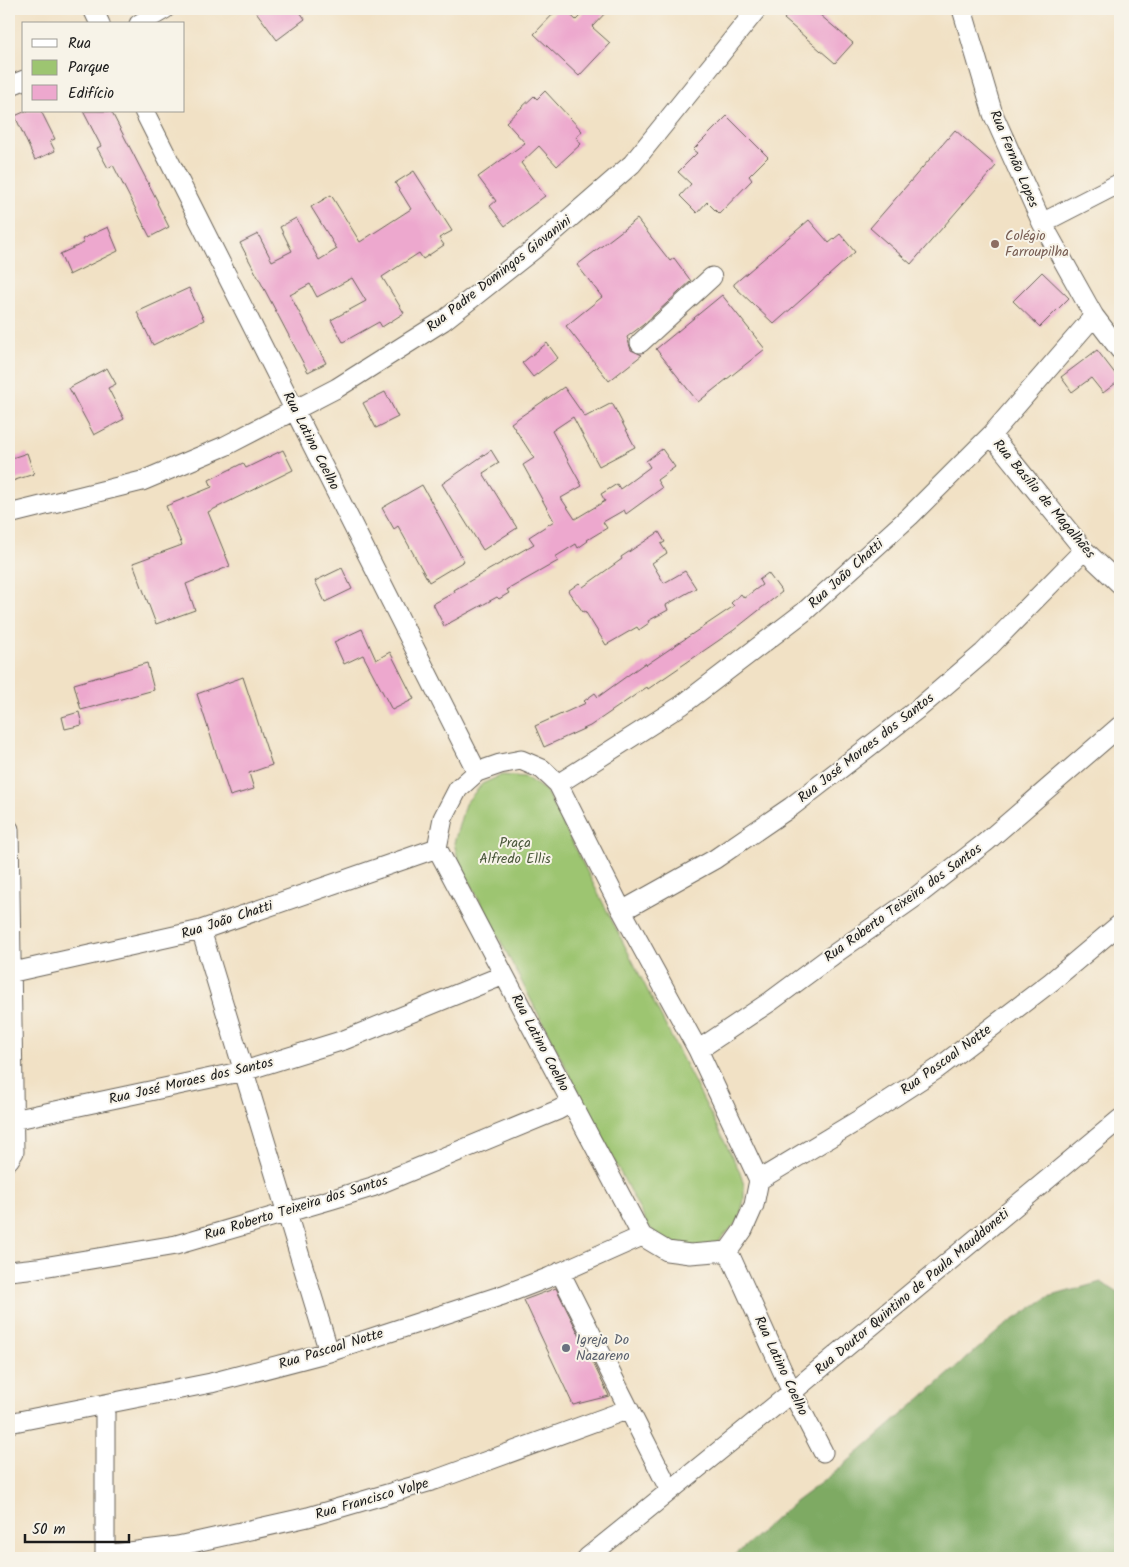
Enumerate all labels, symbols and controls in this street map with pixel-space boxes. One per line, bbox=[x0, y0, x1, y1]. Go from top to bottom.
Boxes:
legend bbox=[22, 22, 185, 112]
text: Rua bbox=[68, 32, 91, 56]
text: Parque bbox=[68, 56, 109, 80]
text: Edifício bbox=[68, 82, 114, 106]
street label: Rua Fernão Lopes bbox=[983, 107, 1045, 211]
street label: Rua Padre Domingos Giovanini bbox=[422, 210, 577, 338]
place label: Colégio Farroupilha bbox=[1005, 225, 1069, 263]
marker: Colégio Farroupilha bbox=[989, 238, 1001, 250]
street label: Rua Latino Coelho bbox=[277, 388, 345, 494]
street label: Rua Basílio de Magalhães bbox=[987, 434, 1101, 564]
street label: Rua João Chatti bbox=[803, 534, 889, 614]
street label: Rua José Moraes dos Santos bbox=[793, 688, 939, 808]
park label: Praça Alfredo Ellis bbox=[479, 832, 551, 870]
street label: Rua Roberto Teixeira dos Santos bbox=[819, 838, 987, 968]
street label: Rua João Chatti bbox=[178, 895, 276, 945]
street label: Rua Latino Coelho bbox=[505, 990, 575, 1096]
street label: Rua Pascoal Notte bbox=[896, 1019, 997, 1101]
street label: Rua José Moraes dos Santos bbox=[107, 1051, 275, 1111]
street label: Rua Roberto Teixeira dos Santos bbox=[202, 1170, 391, 1246]
street label: Rua Doutor Quintino de Paula Mauddoneti bbox=[810, 1203, 1015, 1380]
street label: Rua Latino Coelho bbox=[748, 1313, 814, 1419]
street label: Rua Pascoal Notte bbox=[276, 1322, 387, 1375]
place label: Igreja Do Nazareno bbox=[576, 1329, 630, 1367]
marker: Igreja Do Nazareno bbox=[560, 1342, 572, 1354]
street label: Rua Francisco Volpe bbox=[313, 1472, 432, 1526]
scale bar bbox=[25, 1512, 129, 1544]
text: 50 m bbox=[32, 1518, 66, 1542]

